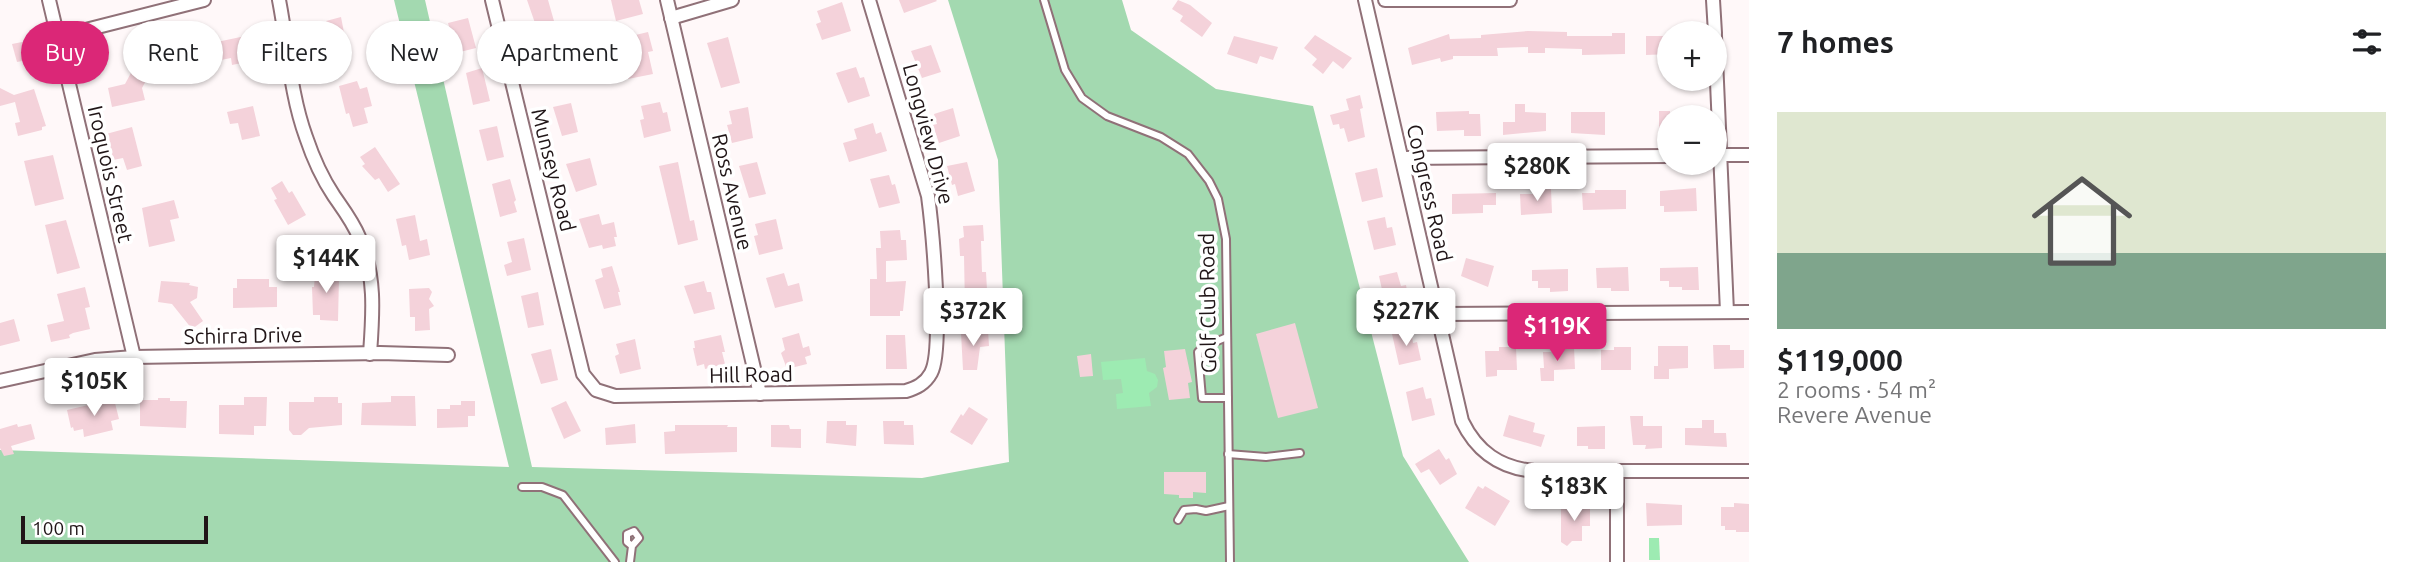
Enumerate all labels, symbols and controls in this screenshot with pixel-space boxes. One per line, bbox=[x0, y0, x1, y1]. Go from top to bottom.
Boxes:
chip: Buy bbox=[21, 21, 109, 84]
chip: Rent bbox=[123, 21, 223, 84]
chip: Filters bbox=[237, 21, 352, 84]
chip: New bbox=[366, 21, 463, 84]
chip: Apartment bbox=[477, 21, 642, 84]
map controls bbox=[1657, 21, 1727, 175]
button: + bbox=[1657, 21, 1727, 91]
icon: filters bbox=[2348, 23, 2386, 61]
text: 7 homes bbox=[1777, 25, 1894, 59]
street label: Longview Drive bbox=[899, 61, 959, 207]
street label: Iroquois Street bbox=[84, 103, 138, 245]
button: − bbox=[1657, 105, 1727, 175]
street label: Munsey Road bbox=[527, 106, 581, 234]
street label: Congress Road bbox=[1403, 122, 1457, 264]
street label: Ross Avenue bbox=[708, 131, 758, 253]
pin: $280K bbox=[1488, 144, 1586, 203]
text: $280K bbox=[1503, 153, 1571, 178]
icon: home bbox=[2019, 158, 2145, 284]
street label: Golf Club Road bbox=[1194, 233, 1220, 373]
pin: $144K bbox=[277, 236, 375, 295]
text: $144K bbox=[292, 245, 360, 270]
pin: $372K bbox=[924, 288, 1022, 348]
pin: $227K bbox=[1357, 288, 1455, 348]
text: $372K bbox=[939, 298, 1007, 323]
text: $227K bbox=[1372, 298, 1440, 323]
pin: $119K bbox=[1508, 304, 1606, 363]
text: $119K bbox=[1523, 313, 1591, 338]
street label: Schirra Drive bbox=[183, 322, 303, 348]
text: $119,000 bbox=[1777, 343, 1903, 377]
pin: $105K bbox=[45, 358, 143, 418]
street label: Hill Road bbox=[709, 361, 793, 387]
text: $105K bbox=[60, 368, 128, 393]
text: 2 rooms · 54 m² bbox=[1777, 377, 1936, 402]
text: Revere Avenue bbox=[1777, 402, 1932, 427]
pin: $183K bbox=[1525, 463, 1623, 523]
text: $183K bbox=[1540, 473, 1608, 498]
scale bar bbox=[21, 513, 208, 545]
text: 100 m bbox=[32, 517, 85, 539]

